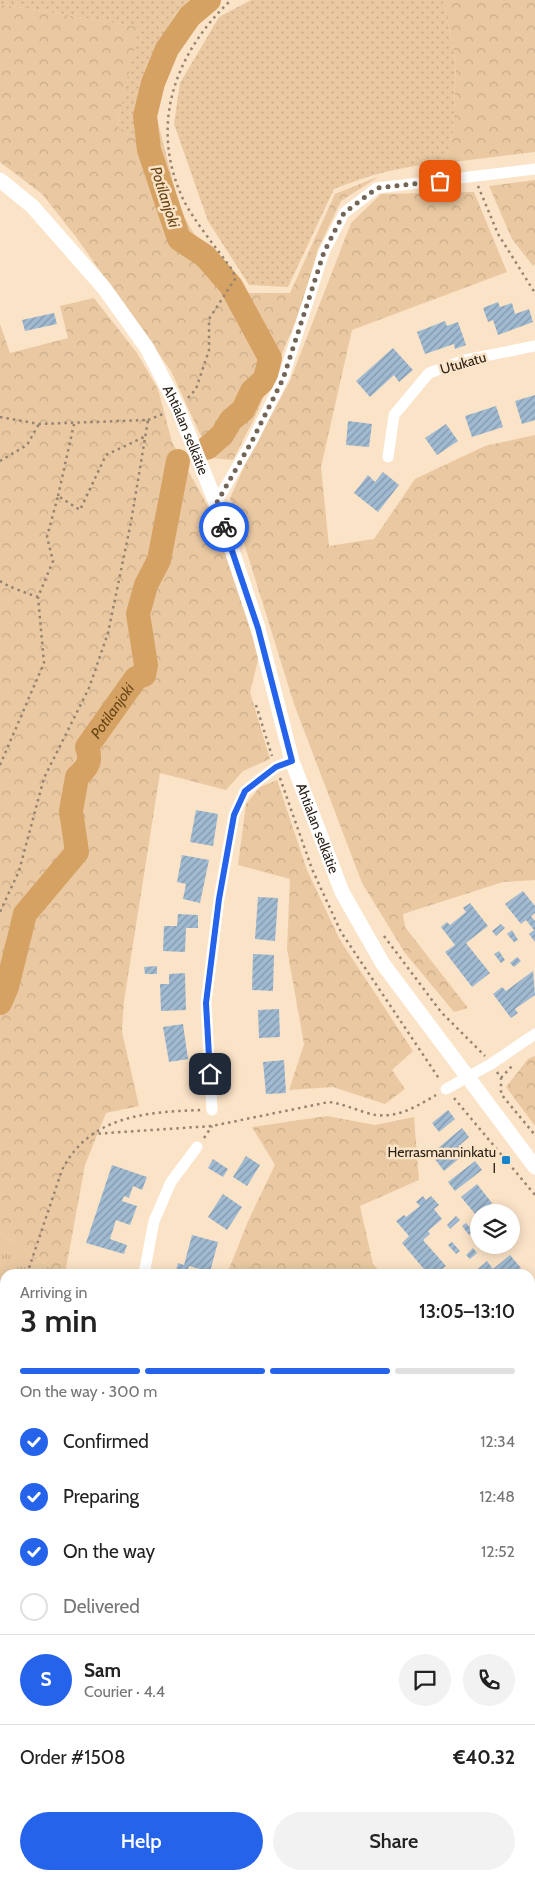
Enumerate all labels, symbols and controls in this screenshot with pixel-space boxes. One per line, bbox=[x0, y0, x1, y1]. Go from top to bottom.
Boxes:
pin bbox=[419, 160, 461, 202]
water label: Potilanjoki bbox=[147, 164, 184, 231]
icon: bag bbox=[426, 167, 454, 195]
street label: Utukatu bbox=[438, 348, 488, 378]
street label: Ahtialan selkätie bbox=[159, 382, 213, 477]
courier bbox=[199, 502, 249, 552]
icon: bike bbox=[210, 513, 238, 541]
water label: Potilanjoki bbox=[87, 679, 139, 742]
street label: Ahtialan selkätie bbox=[292, 780, 343, 876]
pin bbox=[189, 1053, 231, 1095]
icon: home bbox=[196, 1060, 224, 1088]
place label: Herrasmanninkatu I bbox=[388, 1143, 496, 1177]
marker: Herrasmanninkatu I bbox=[500, 1154, 512, 1166]
map controls bbox=[470, 1204, 520, 1254]
button: layers bbox=[470, 1204, 520, 1254]
text: Arriving in bbox=[20, 1283, 87, 1302]
text: 13:05–13:10 bbox=[419, 1300, 515, 1323]
text: 3 min bbox=[20, 1301, 97, 1340]
text: On the way · 300 m bbox=[20, 1382, 157, 1401]
icon: check bbox=[20, 1428, 48, 1456]
text: Confirmed bbox=[63, 1430, 149, 1453]
text: 12:34 bbox=[480, 1432, 515, 1451]
icon: check bbox=[20, 1483, 48, 1511]
text: Preparing bbox=[63, 1485, 139, 1508]
text: 12:48 bbox=[479, 1487, 515, 1506]
icon: check bbox=[20, 1538, 48, 1566]
text: On the way bbox=[63, 1540, 155, 1563]
text: 12:52 bbox=[481, 1542, 515, 1561]
text: Delivered bbox=[63, 1595, 140, 1618]
button: chat bbox=[399, 1654, 451, 1706]
button: phone bbox=[463, 1654, 515, 1706]
text: Sam bbox=[84, 1659, 121, 1682]
text: S bbox=[40, 1668, 52, 1691]
text: Courier · 4.4 bbox=[84, 1682, 165, 1701]
text: Order #1508 bbox=[20, 1746, 125, 1769]
text: €40.32 bbox=[453, 1746, 515, 1769]
button: Help bbox=[20, 1812, 263, 1870]
button: Share bbox=[273, 1812, 515, 1870]

